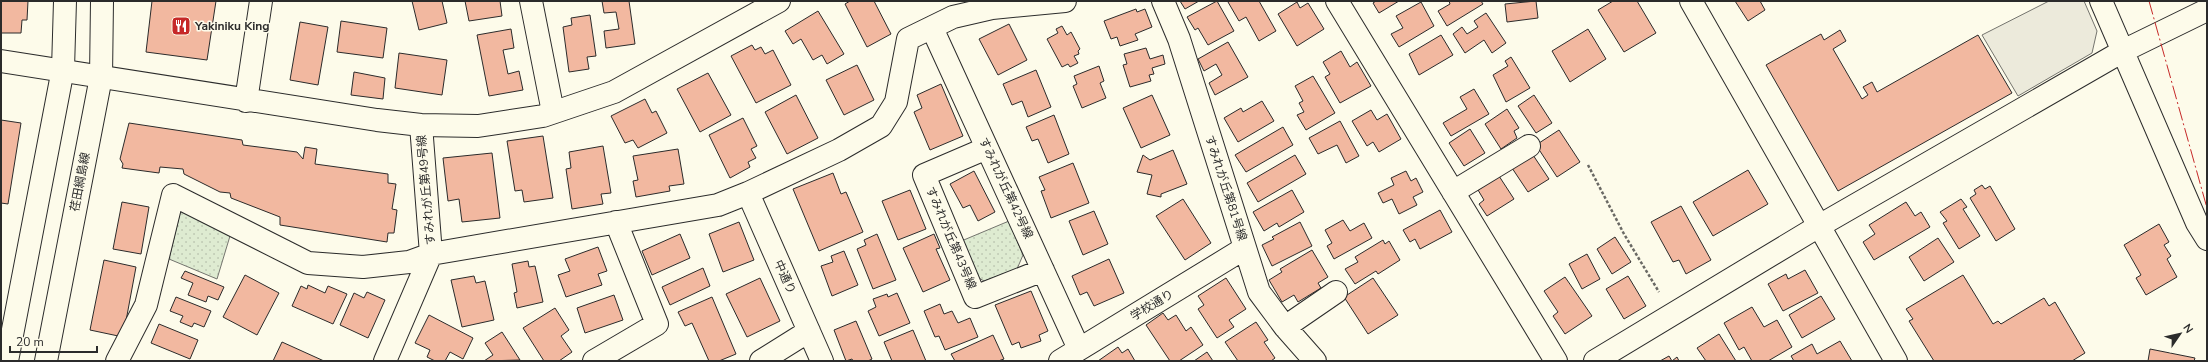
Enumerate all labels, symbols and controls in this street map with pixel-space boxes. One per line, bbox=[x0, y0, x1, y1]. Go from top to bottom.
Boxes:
restaurant icon: Yakiniku King bbox=[170, 15, 192, 37]
place label: Yakiniku King bbox=[194, 18, 270, 34]
street label: すみれが丘第81号線 bbox=[1201, 133, 1251, 243]
street label: すみれが丘第49号線 bbox=[413, 134, 439, 246]
street label: すみれが丘第42号線 bbox=[975, 135, 1037, 241]
street label: 荏田綱島線 bbox=[66, 151, 94, 213]
street label: すみれが丘第43号線 bbox=[922, 184, 980, 292]
street label: 中通り bbox=[770, 257, 800, 297]
street label: 学校通り bbox=[1127, 286, 1177, 324]
north arrow bbox=[2160, 314, 2200, 354]
text: N bbox=[2179, 321, 2196, 336]
scale bar bbox=[10, 328, 97, 354]
text: 20 m bbox=[16, 334, 44, 350]

